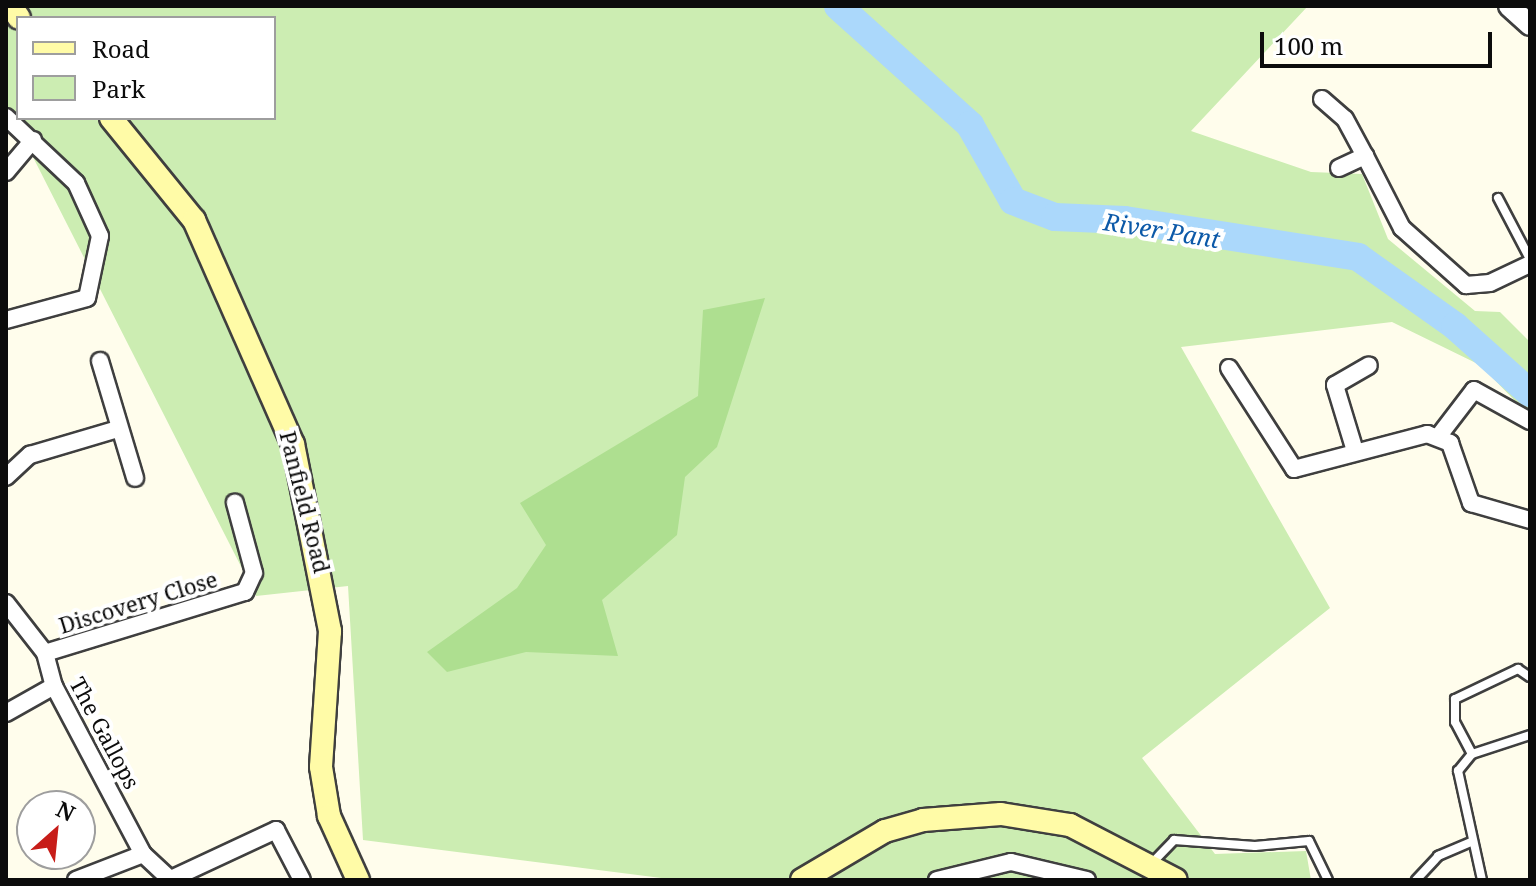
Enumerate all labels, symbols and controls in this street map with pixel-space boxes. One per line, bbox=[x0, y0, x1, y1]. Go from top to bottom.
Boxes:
legend bbox=[16, 16, 276, 120]
scale bar bbox=[1264, 16, 1496, 66]
text: 100 m bbox=[1274, 29, 1343, 62]
text: Road bbox=[92, 32, 150, 65]
text: Park bbox=[92, 72, 145, 105]
water label: River Pant bbox=[1102, 207, 1222, 253]
street label: Panfield Road bbox=[275, 428, 335, 576]
street label: Discovery Close bbox=[56, 565, 220, 639]
street label: The Gallops bbox=[65, 673, 145, 793]
north arrow bbox=[16, 790, 96, 870]
text: N bbox=[51, 793, 81, 828]

